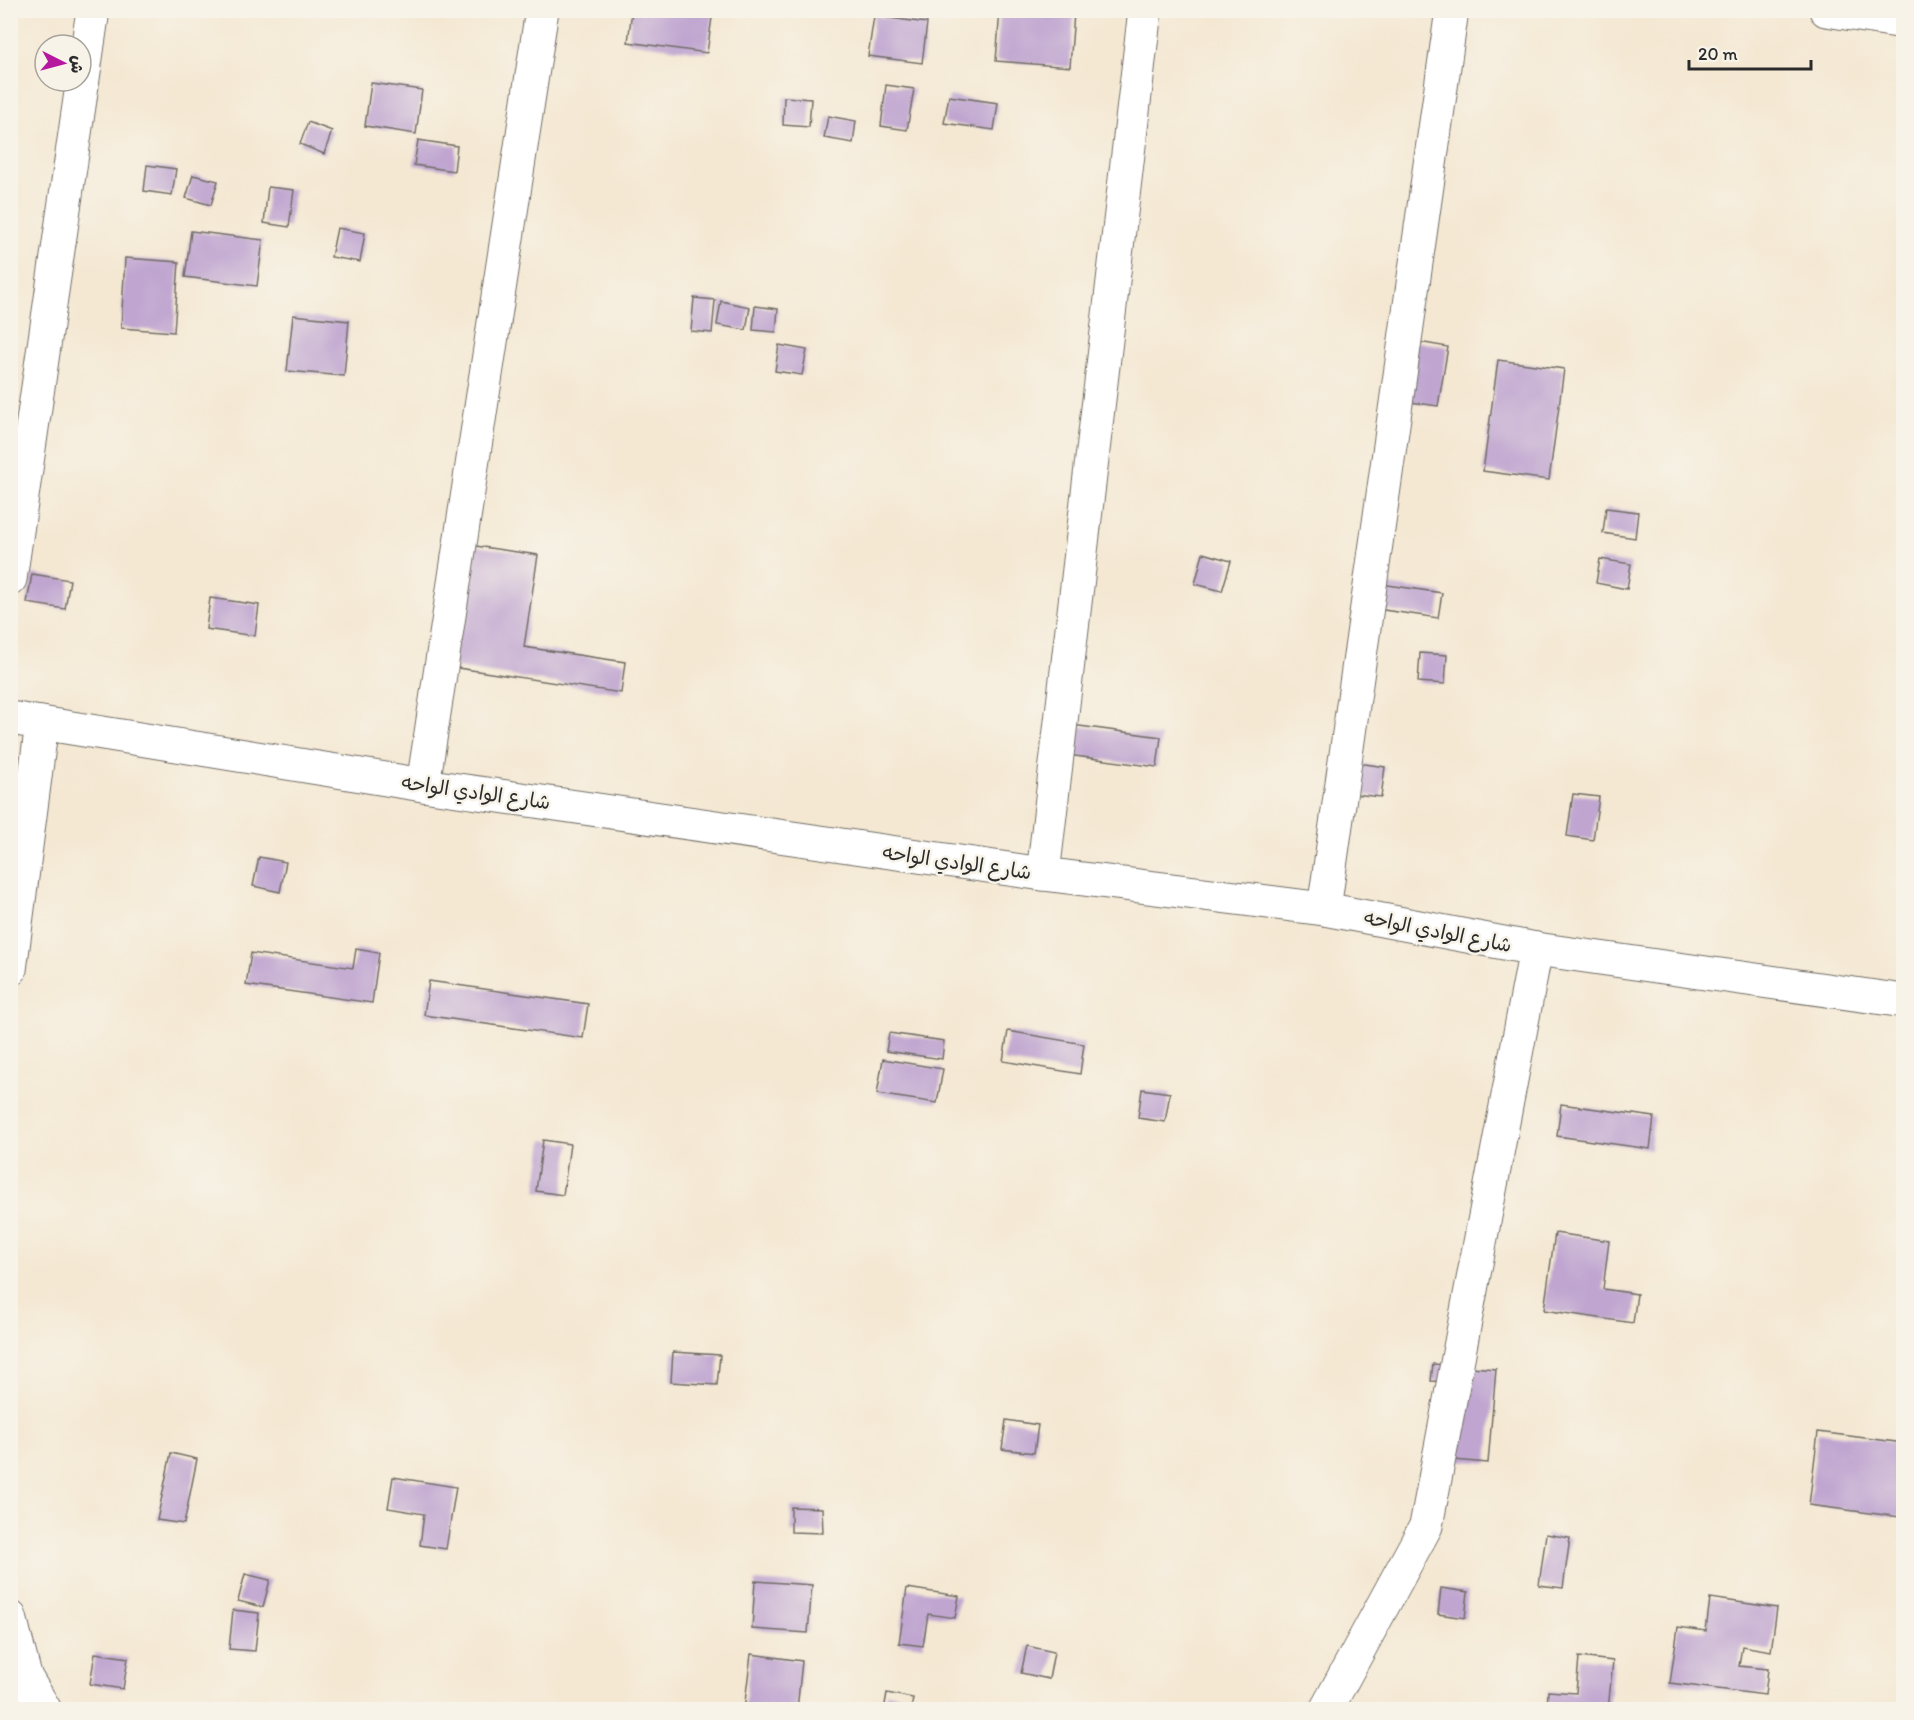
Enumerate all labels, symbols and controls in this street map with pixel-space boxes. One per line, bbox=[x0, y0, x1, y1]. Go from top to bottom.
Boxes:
north arrow bbox=[33, 33, 93, 93]
scale bar bbox=[1689, 33, 1810, 71]
text: 20 m bbox=[1698, 43, 1738, 65]
text: ش bbox=[67, 55, 88, 74]
street label: شارع الوادي الواحه bbox=[400, 770, 552, 817]
street label: شارع الوادي الواحه bbox=[881, 840, 1033, 887]
street label: شارع الوادي الواحه bbox=[1362, 905, 1514, 960]

